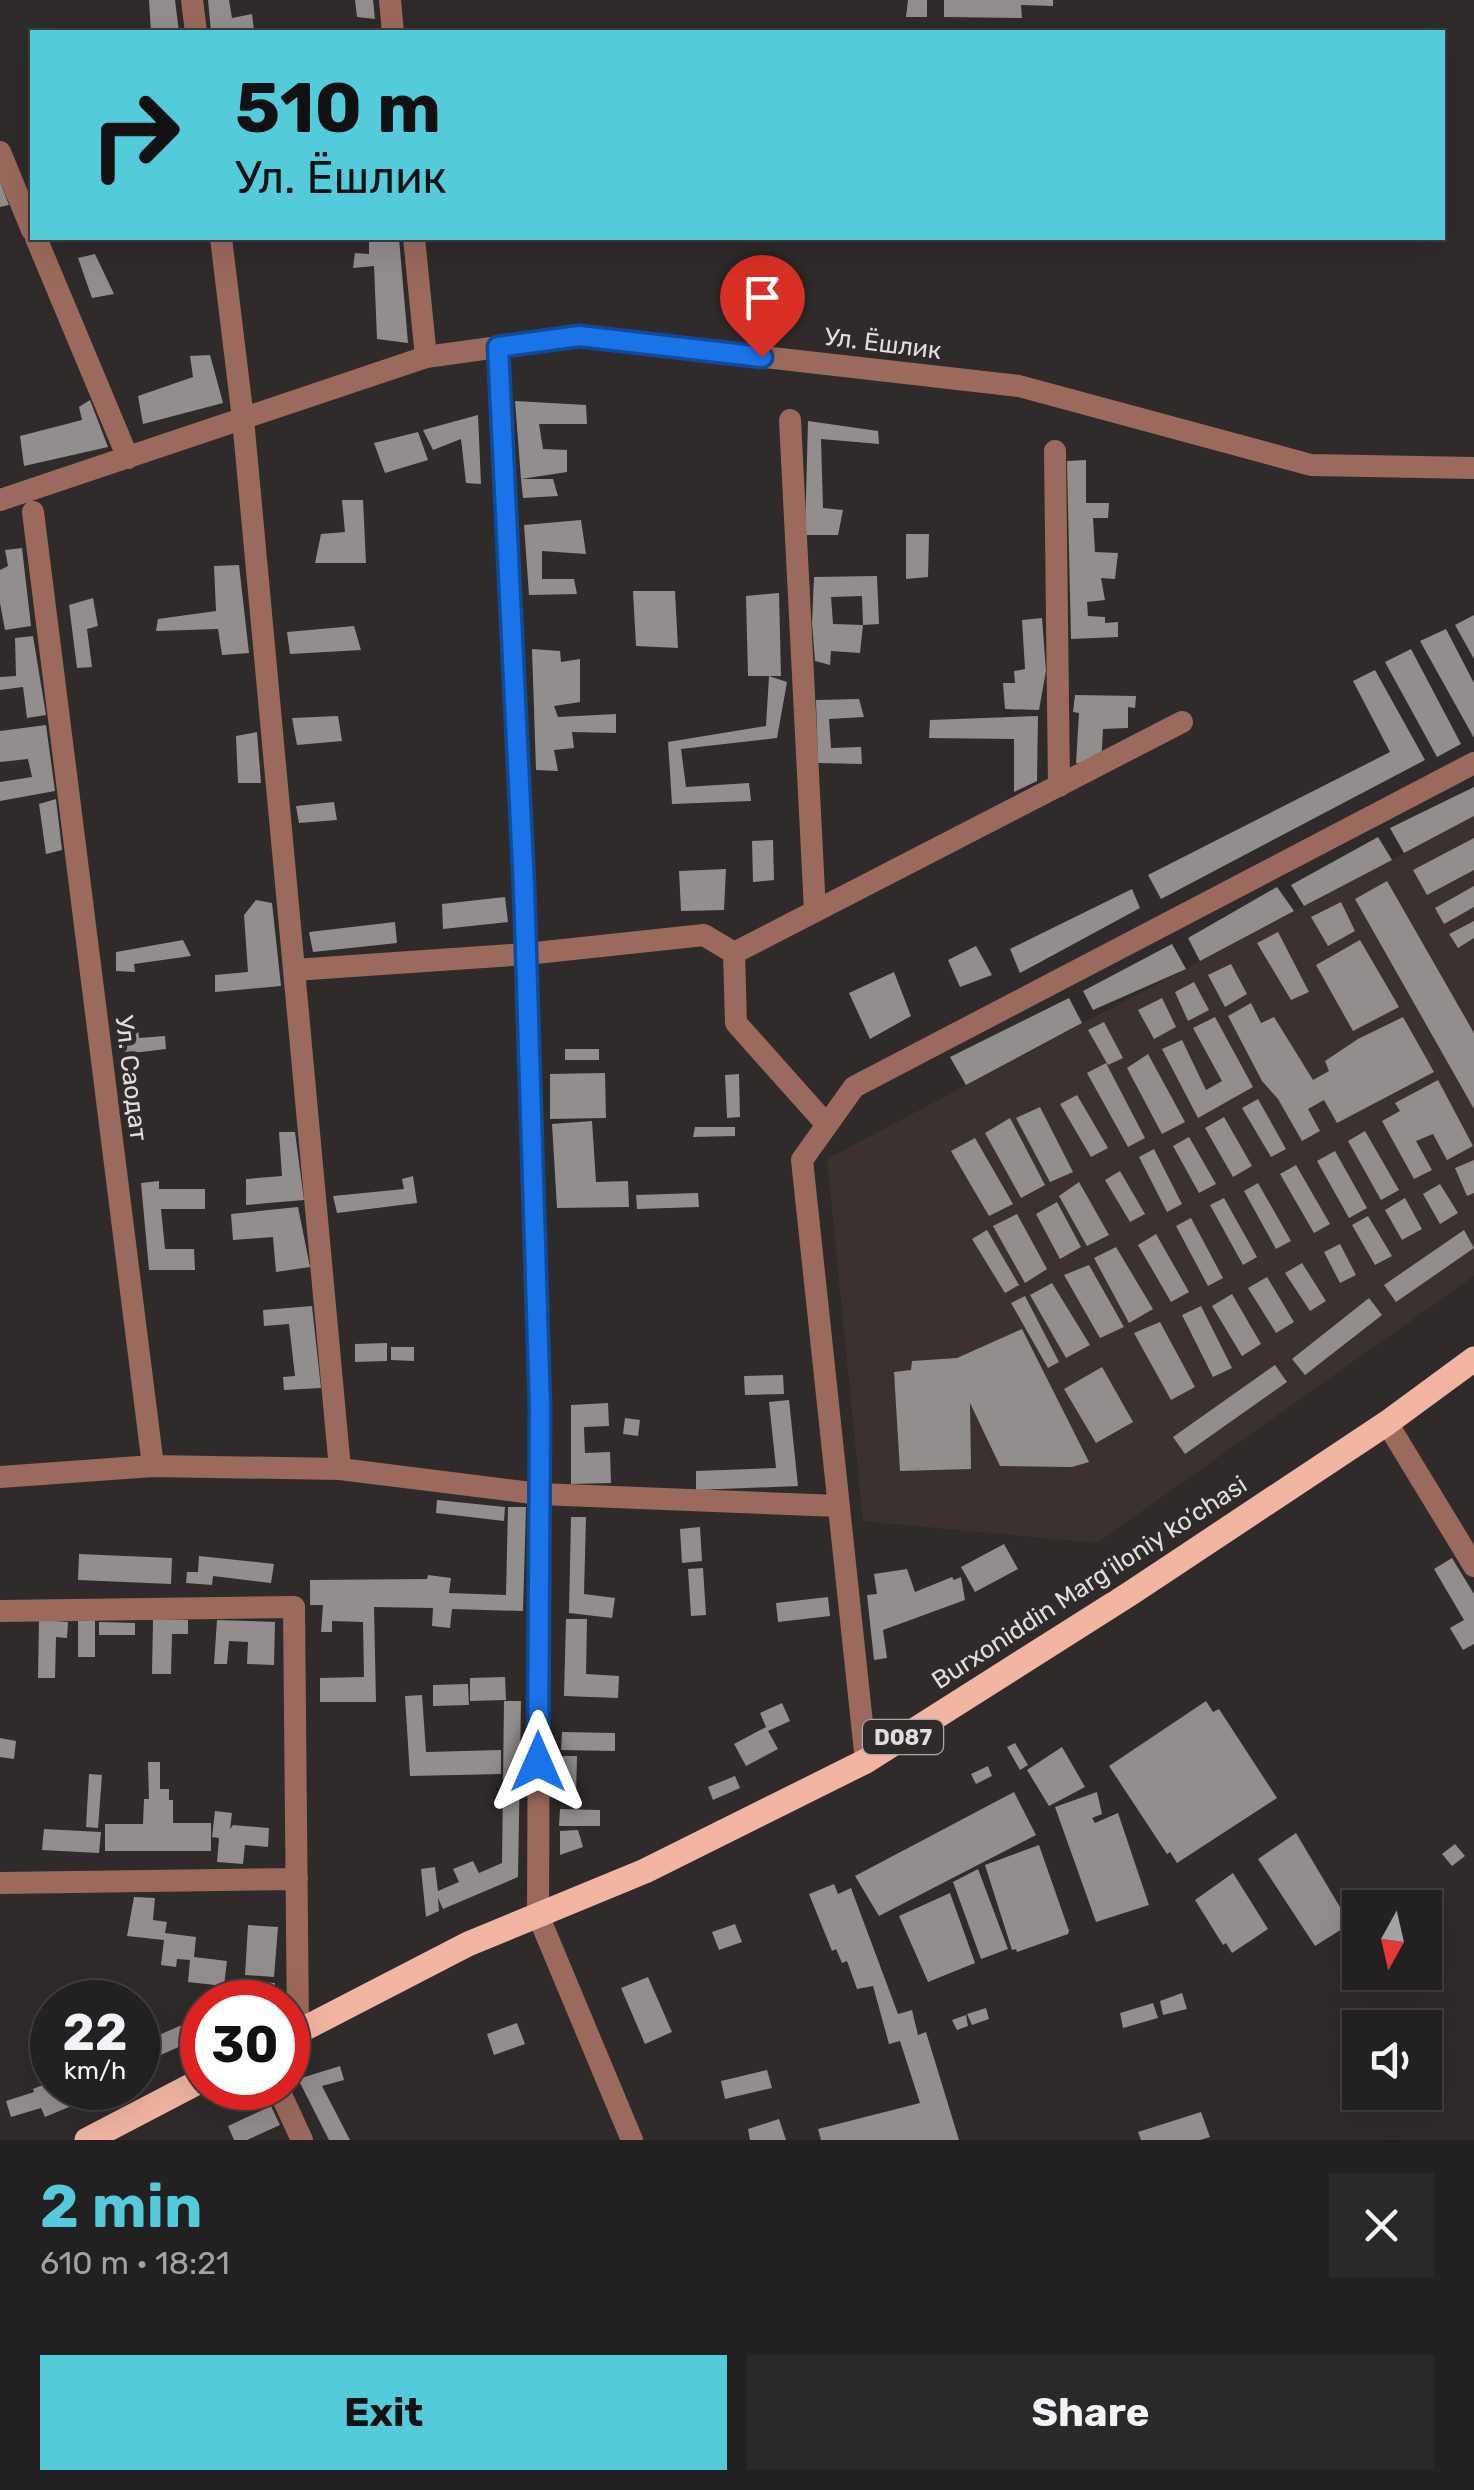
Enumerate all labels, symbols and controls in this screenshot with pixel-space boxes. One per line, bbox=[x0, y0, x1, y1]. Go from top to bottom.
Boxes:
text: 510 m bbox=[235, 67, 441, 150]
icon: right bbox=[70, 70, 200, 200]
text: Ул. Ёшлик bbox=[235, 151, 447, 204]
pin bbox=[720, 255, 805, 358]
icon: arrive bbox=[735, 270, 790, 325]
street label: Ул. Ёшлик bbox=[823, 322, 943, 365]
street label: Ул. Саодат bbox=[109, 1014, 154, 1143]
street label: Burxoniddin Marg’iloniy ko’chasi bbox=[927, 1470, 1252, 1695]
position arrow bbox=[486, 1710, 590, 1814]
road number: D087 bbox=[863, 1720, 943, 1754]
north arrow bbox=[1342, 1890, 1442, 1990]
map controls bbox=[1342, 1890, 1442, 2110]
speed limit sign: 30 bbox=[180, 1980, 310, 2110]
text: 22 bbox=[63, 2003, 128, 2063]
button: sound bbox=[1342, 2010, 1442, 2110]
text: km/h bbox=[64, 2056, 126, 2085]
text: 2 min bbox=[40, 2171, 202, 2242]
button: close bbox=[1329, 2173, 1434, 2278]
text: 610 m · 18:21 bbox=[40, 2244, 230, 2282]
button: Exit bbox=[40, 2355, 727, 2470]
button: Share bbox=[747, 2355, 1434, 2470]

